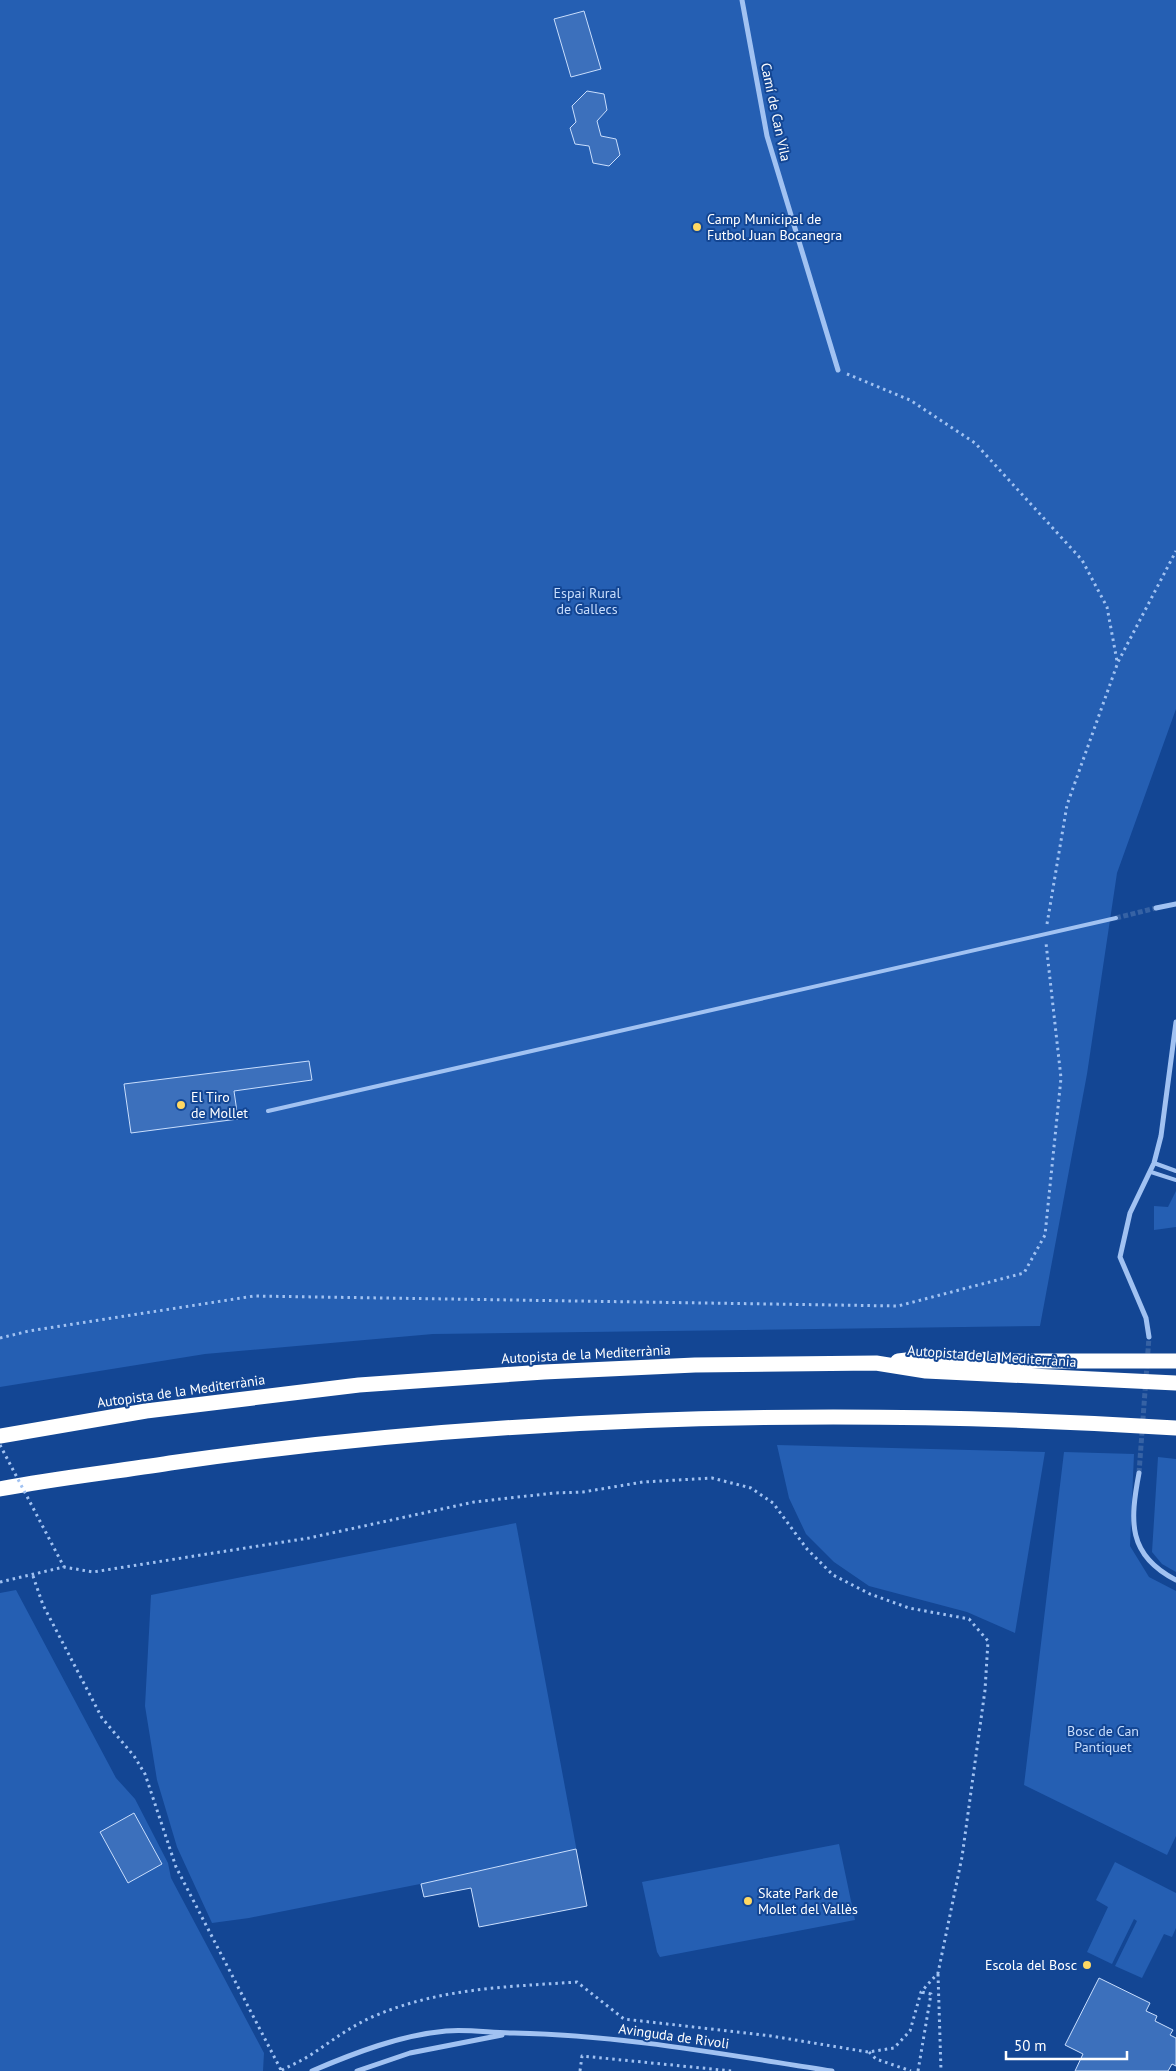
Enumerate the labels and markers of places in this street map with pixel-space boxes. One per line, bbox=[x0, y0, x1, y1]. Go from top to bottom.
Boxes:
place label: Camp Municipal de Futbol Juan Bocanegra bbox=[707, 210, 842, 244]
marker: Camp Municipal de Futbol Juan Bocanegra bbox=[691, 221, 703, 233]
place label: El Tiro de Mollet bbox=[191, 1088, 248, 1122]
marker: El Tiro de Mollet bbox=[175, 1099, 187, 1111]
place label: Skate Park de Mollet del Vallès bbox=[758, 1884, 858, 1918]
marker: Skate Park de Mollet del Vallès bbox=[742, 1895, 754, 1907]
place label: Escola del Bosc bbox=[985, 1956, 1077, 1974]
marker: Escola del Bosc bbox=[1081, 1959, 1093, 1971]

